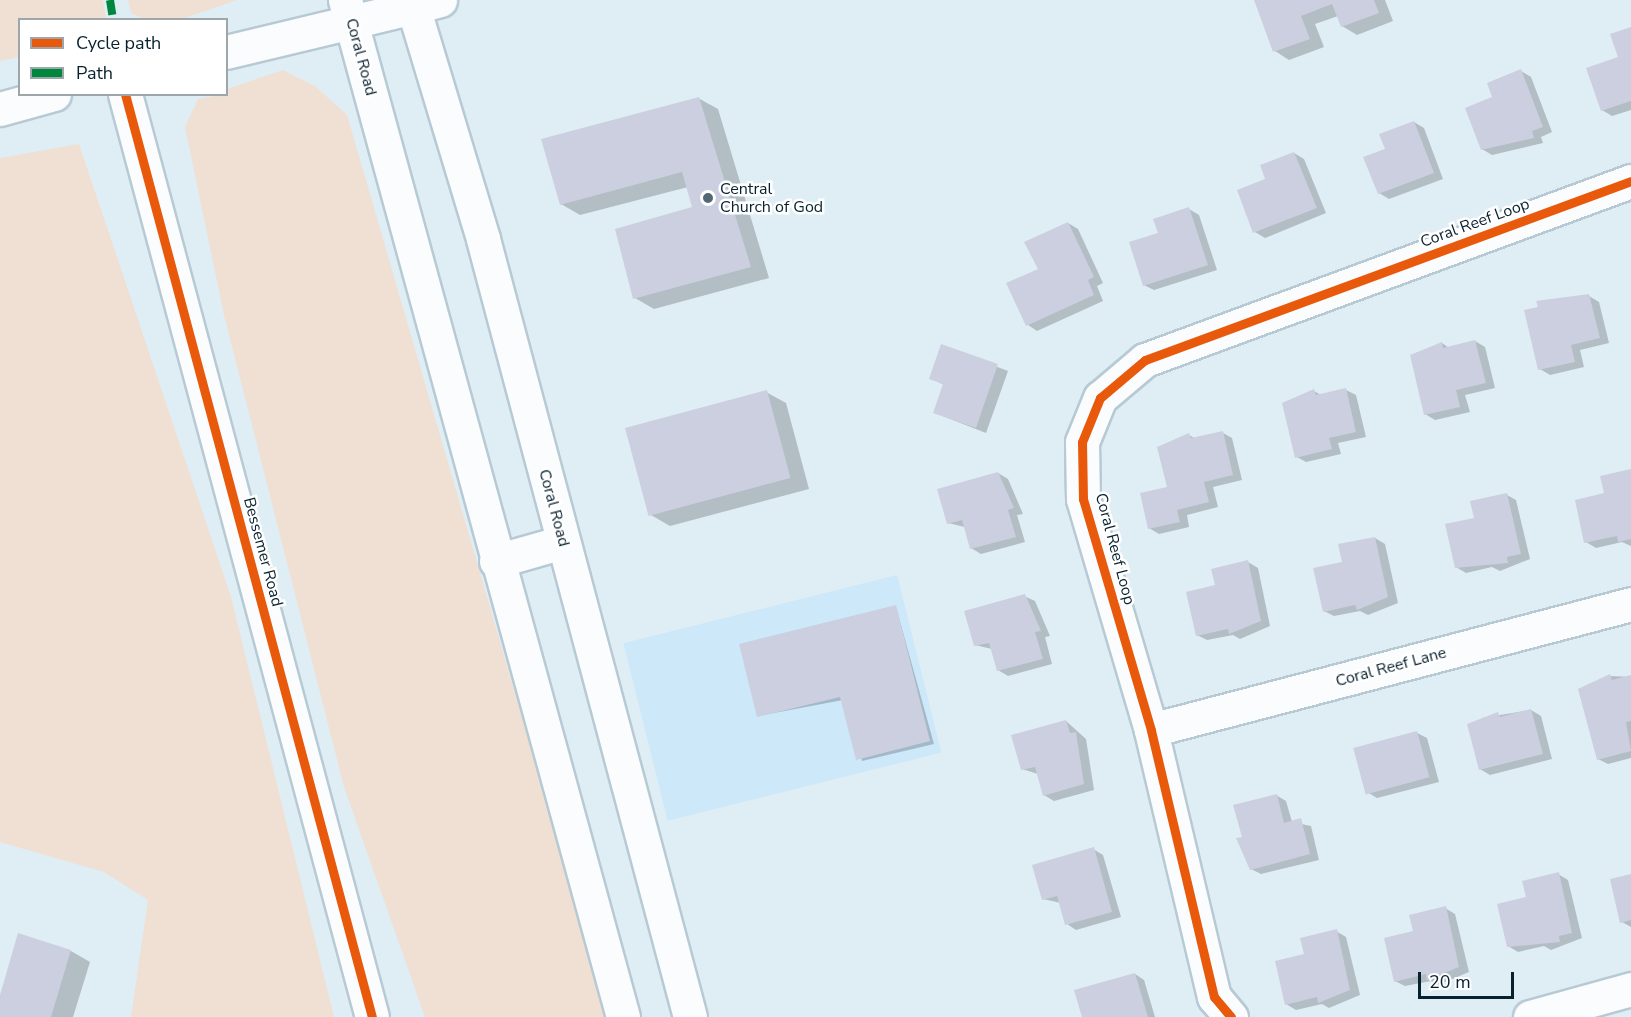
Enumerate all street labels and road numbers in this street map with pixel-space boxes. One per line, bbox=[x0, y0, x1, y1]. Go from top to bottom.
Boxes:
street label: Coral Road bbox=[341, 16, 381, 98]
street label: Coral Reef Loop bbox=[1418, 194, 1532, 252]
street label: Coral Road bbox=[534, 467, 574, 549]
street label: Coral Reef Loop bbox=[1091, 491, 1139, 607]
street label: Bessemer Road bbox=[239, 495, 287, 609]
street label: Coral Reef Lane bbox=[1334, 643, 1448, 691]

